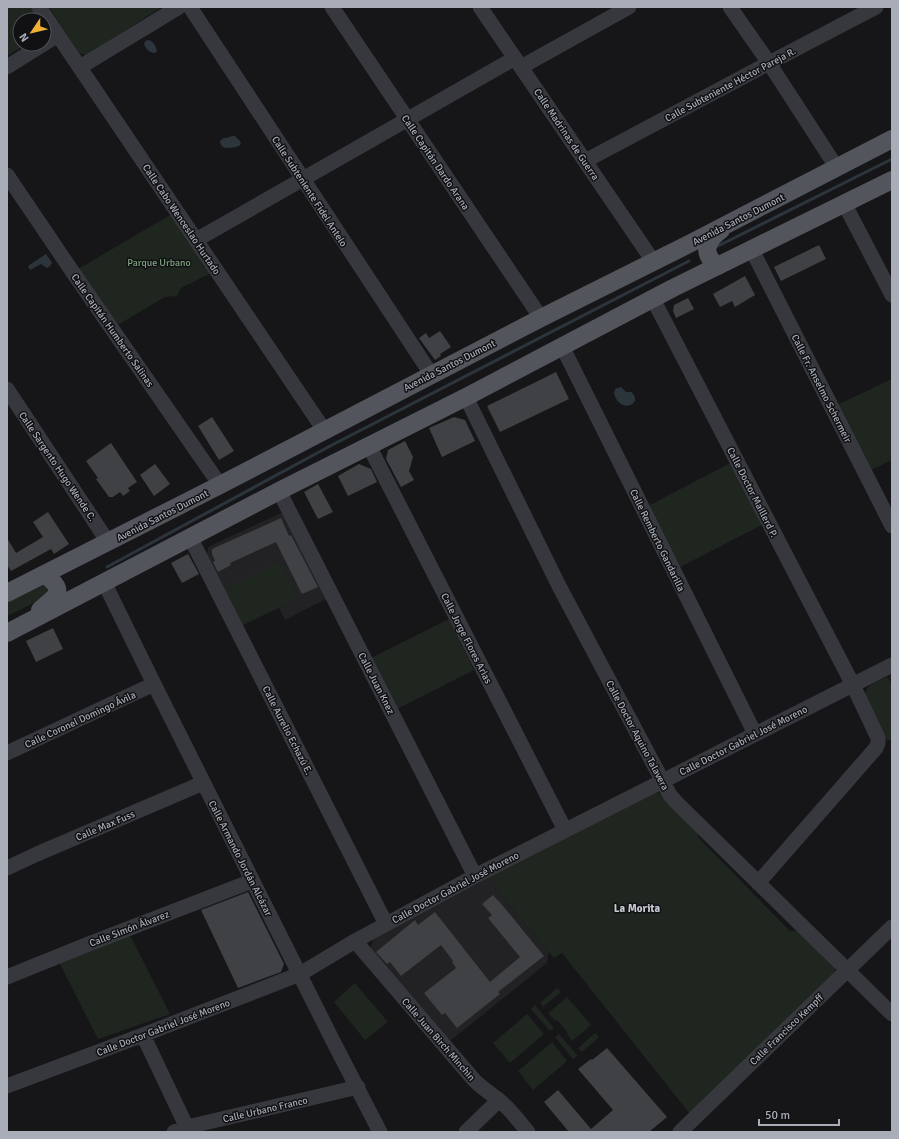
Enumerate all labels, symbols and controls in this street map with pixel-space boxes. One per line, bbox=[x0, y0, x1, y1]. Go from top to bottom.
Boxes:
north arrow bbox=[12, 12, 52, 52]
text: N bbox=[17, 31, 32, 44]
street label: Calle Subteniente Héctor Pareja R. bbox=[663, 45, 798, 125]
street label: Calle Madrinas de Guerra bbox=[531, 87, 601, 183]
street label: Calle Capitán Dardo Arana bbox=[399, 113, 472, 212]
street label: Calle Subteniente Fidel Antelo bbox=[269, 134, 349, 249]
street label: Calle Cabo Wenceslao Hurtado bbox=[140, 162, 223, 277]
street label: Avenida Santos Dumont bbox=[691, 191, 787, 248]
park label: Parque Urbano bbox=[127, 257, 191, 269]
street label: Calle Capitán Humberto Salinas bbox=[68, 272, 156, 390]
street label: Calle Fr. Anselmo Schermeir bbox=[789, 332, 854, 445]
street label: Avenida Santos Dumont bbox=[402, 337, 498, 394]
street label: Calle Sargento Hugo Wende C. bbox=[16, 410, 99, 524]
street label: Calle Doctor Maillerd P. bbox=[724, 445, 780, 540]
street label: Avenida Santos Dumont bbox=[115, 487, 211, 544]
street label: Calle Remberto Gandarilla bbox=[627, 487, 687, 594]
street label: Calle Jorge Flores Arias bbox=[438, 591, 494, 686]
street label: Calle Juan Knez bbox=[355, 651, 397, 717]
street label: Calle Doctor Aquino Talavera bbox=[603, 679, 671, 792]
street label: Calle Aurelio Echazú E. bbox=[259, 684, 315, 777]
street label: Calle Coronel Domingo Ávila bbox=[23, 688, 138, 751]
street label: Calle Doctor Gabriel José Moreno bbox=[677, 703, 809, 778]
street label: Calle Armando Jordán Alcázar bbox=[206, 799, 275, 919]
street label: Calle Max Fuss bbox=[74, 808, 137, 844]
street label: Calle Doctor Gabriel José Moreno bbox=[390, 849, 521, 927]
district label: La Morita bbox=[614, 902, 660, 915]
street label: Calle Simón Álvarez bbox=[87, 907, 171, 950]
street label: Calle Francisco Kempff bbox=[747, 991, 826, 1068]
street label: Calle Juan Birch Minchin bbox=[399, 996, 477, 1084]
street label: Calle Doctor Gabriel José Moreno bbox=[95, 997, 232, 1059]
street label: Calle Urbano Franco bbox=[222, 1094, 309, 1126]
scale bar bbox=[759, 1101, 839, 1127]
text: 50 m bbox=[765, 1108, 790, 1123]

